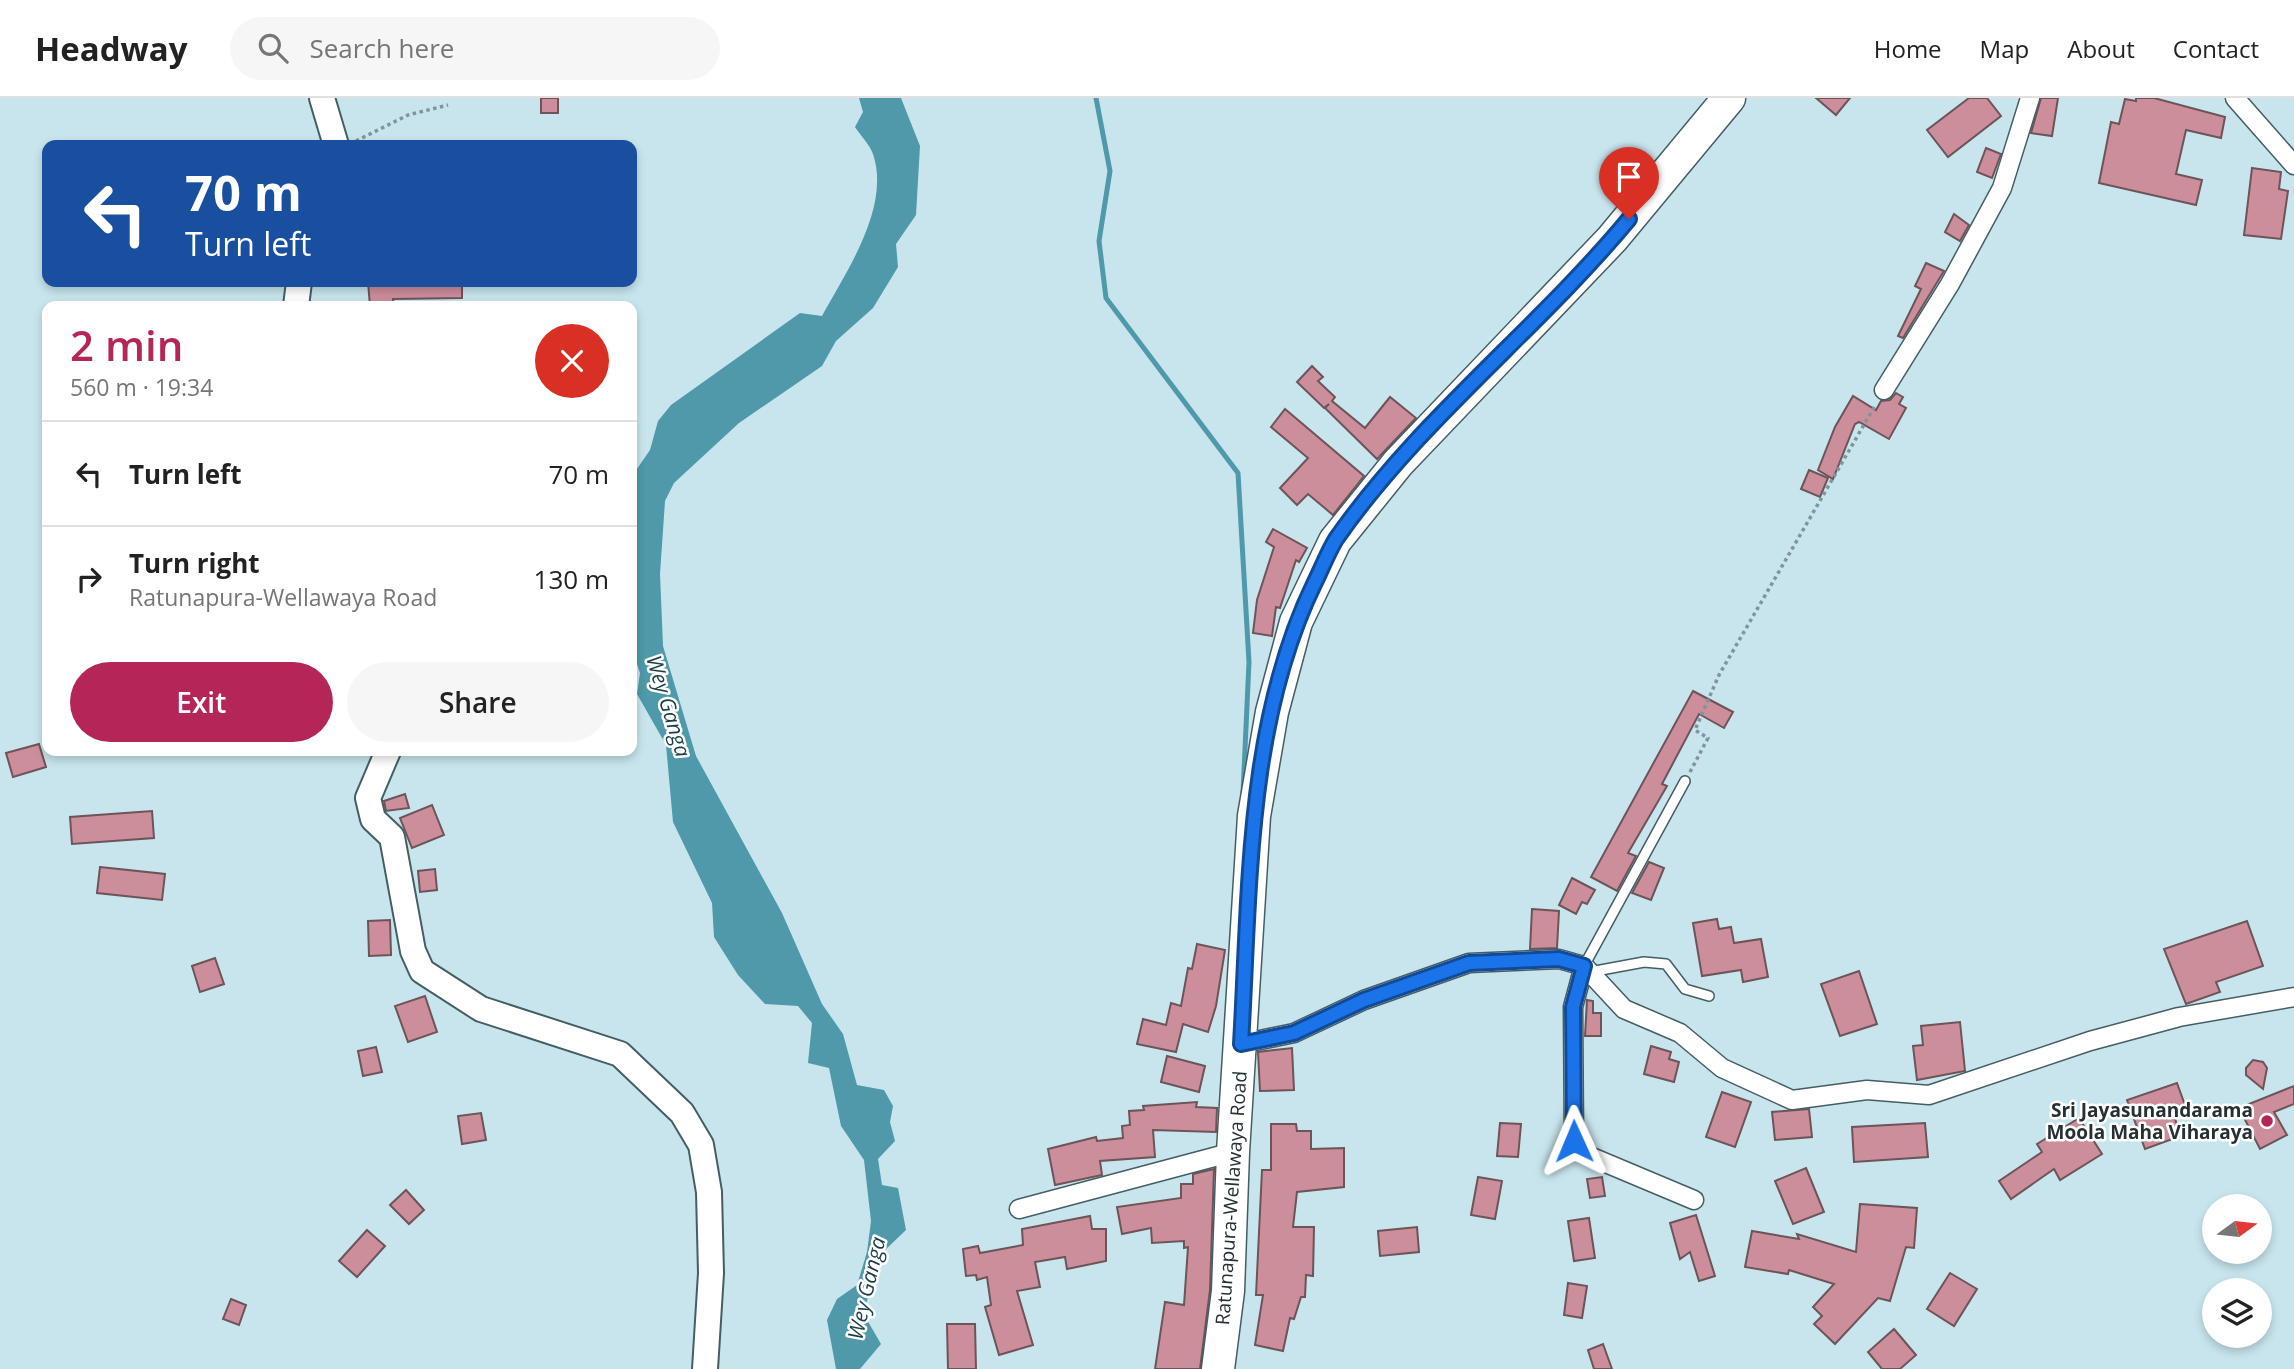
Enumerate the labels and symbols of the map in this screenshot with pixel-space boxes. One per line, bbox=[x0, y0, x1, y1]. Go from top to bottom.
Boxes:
pin bbox=[1599, 147, 1659, 219]
water label: Wey Ganga bbox=[640, 652, 698, 760]
street label: Ratunapura-Wellawaya Road bbox=[1209, 1070, 1253, 1326]
place label: Sri Jayasunandarama Moola Maha Viharaya bbox=[2047, 1097, 2253, 1145]
position arrow bbox=[1537, 1104, 1611, 1178]
marker: Sri Jayasunandarama Moola Maha Viharaya bbox=[2259, 1113, 2275, 1129]
north arrow bbox=[2202, 1194, 2272, 1264]
water label: Wey Ganga bbox=[841, 1234, 891, 1342]

